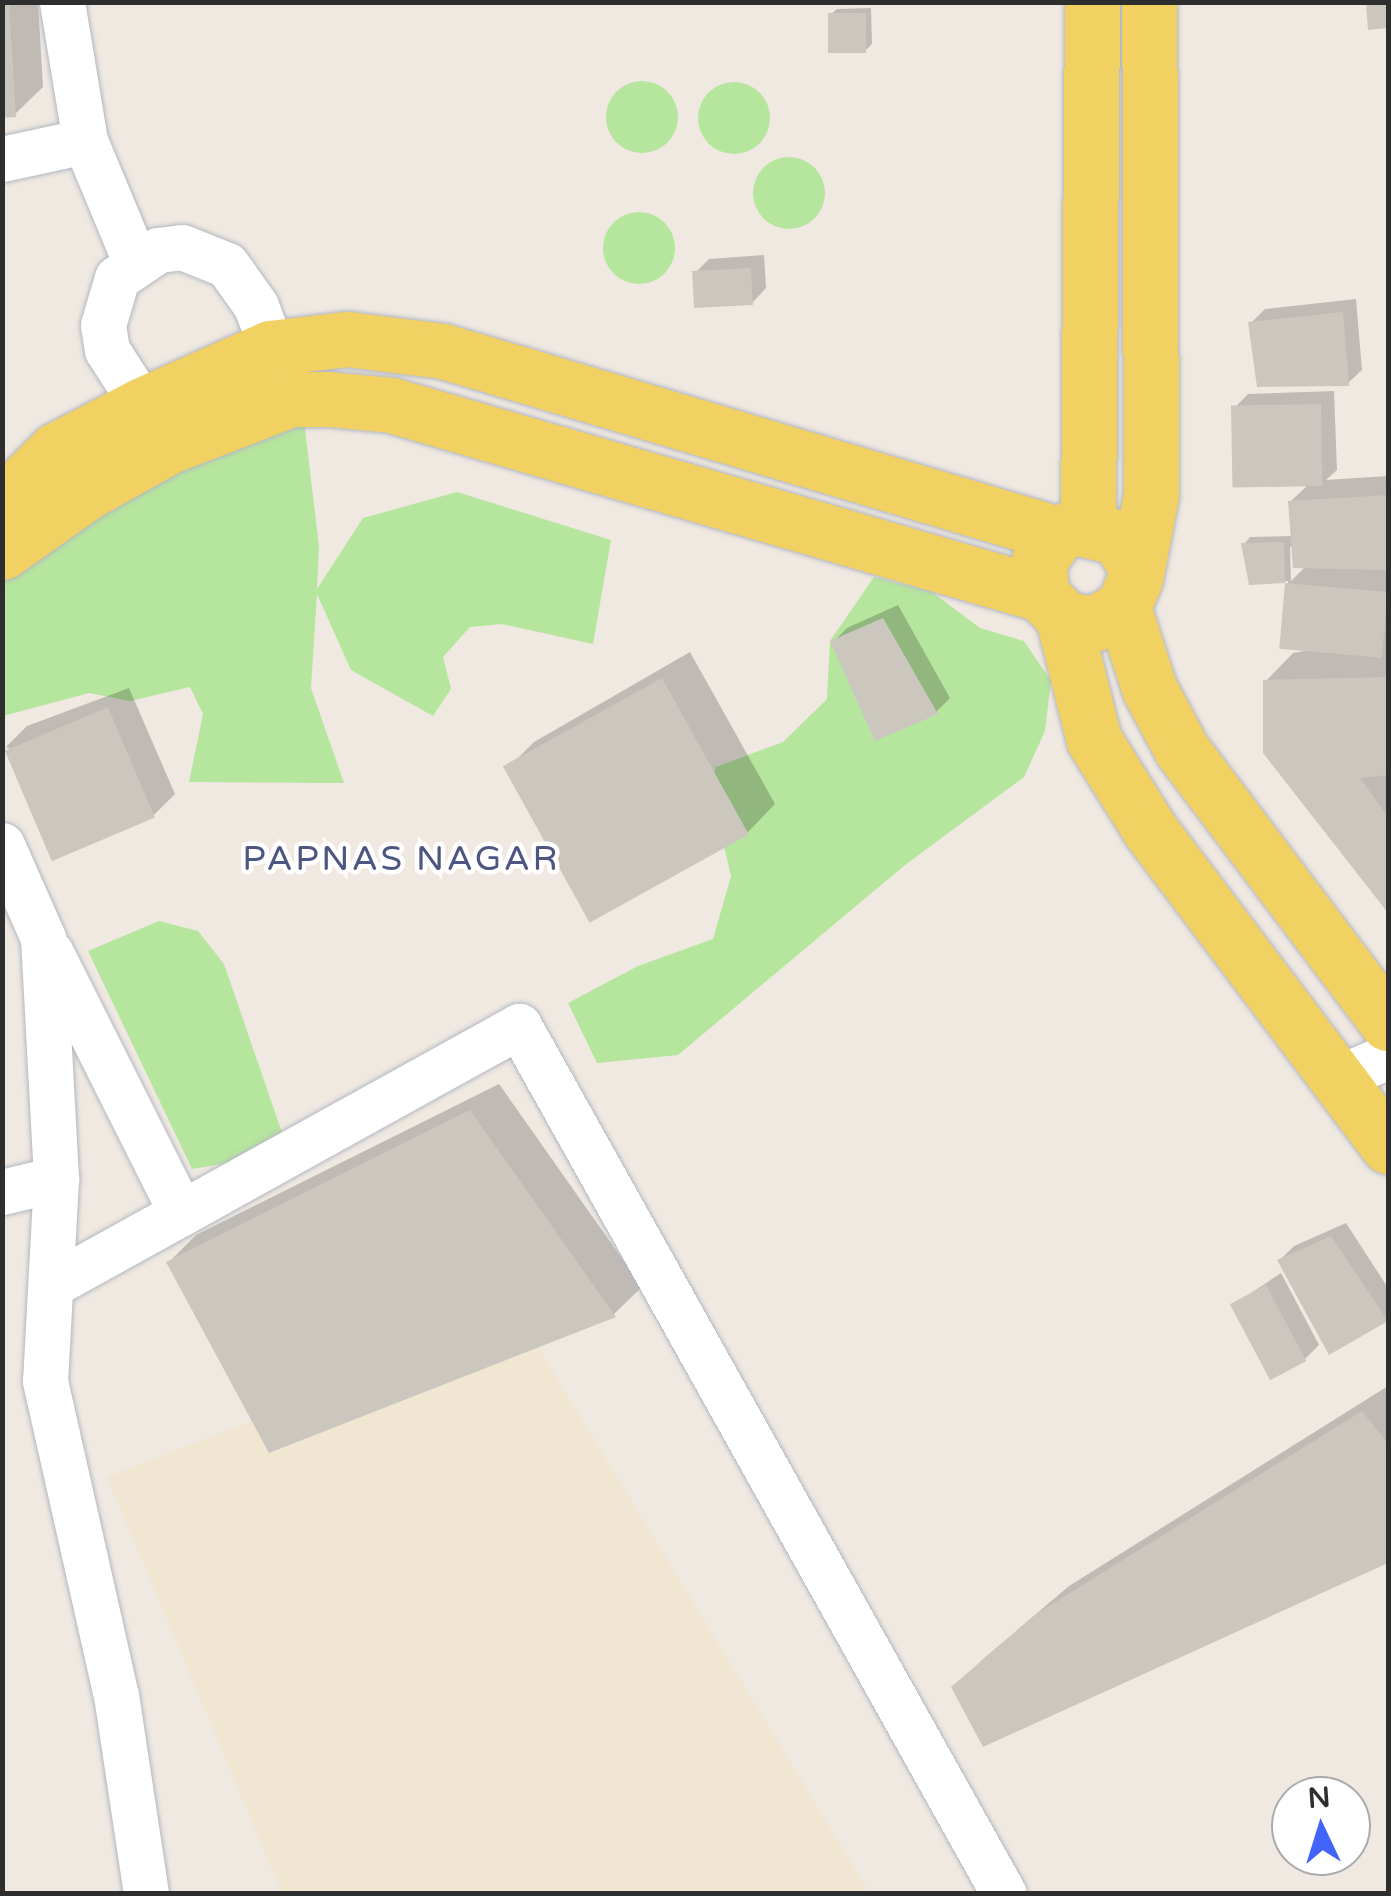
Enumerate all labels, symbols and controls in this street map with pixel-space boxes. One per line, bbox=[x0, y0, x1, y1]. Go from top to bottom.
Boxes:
district label: PAPNAS NAGAR bbox=[242, 838, 560, 880]
north arrow bbox=[1271, 1776, 1371, 1876]
text: N bbox=[1307, 1780, 1331, 1816]

